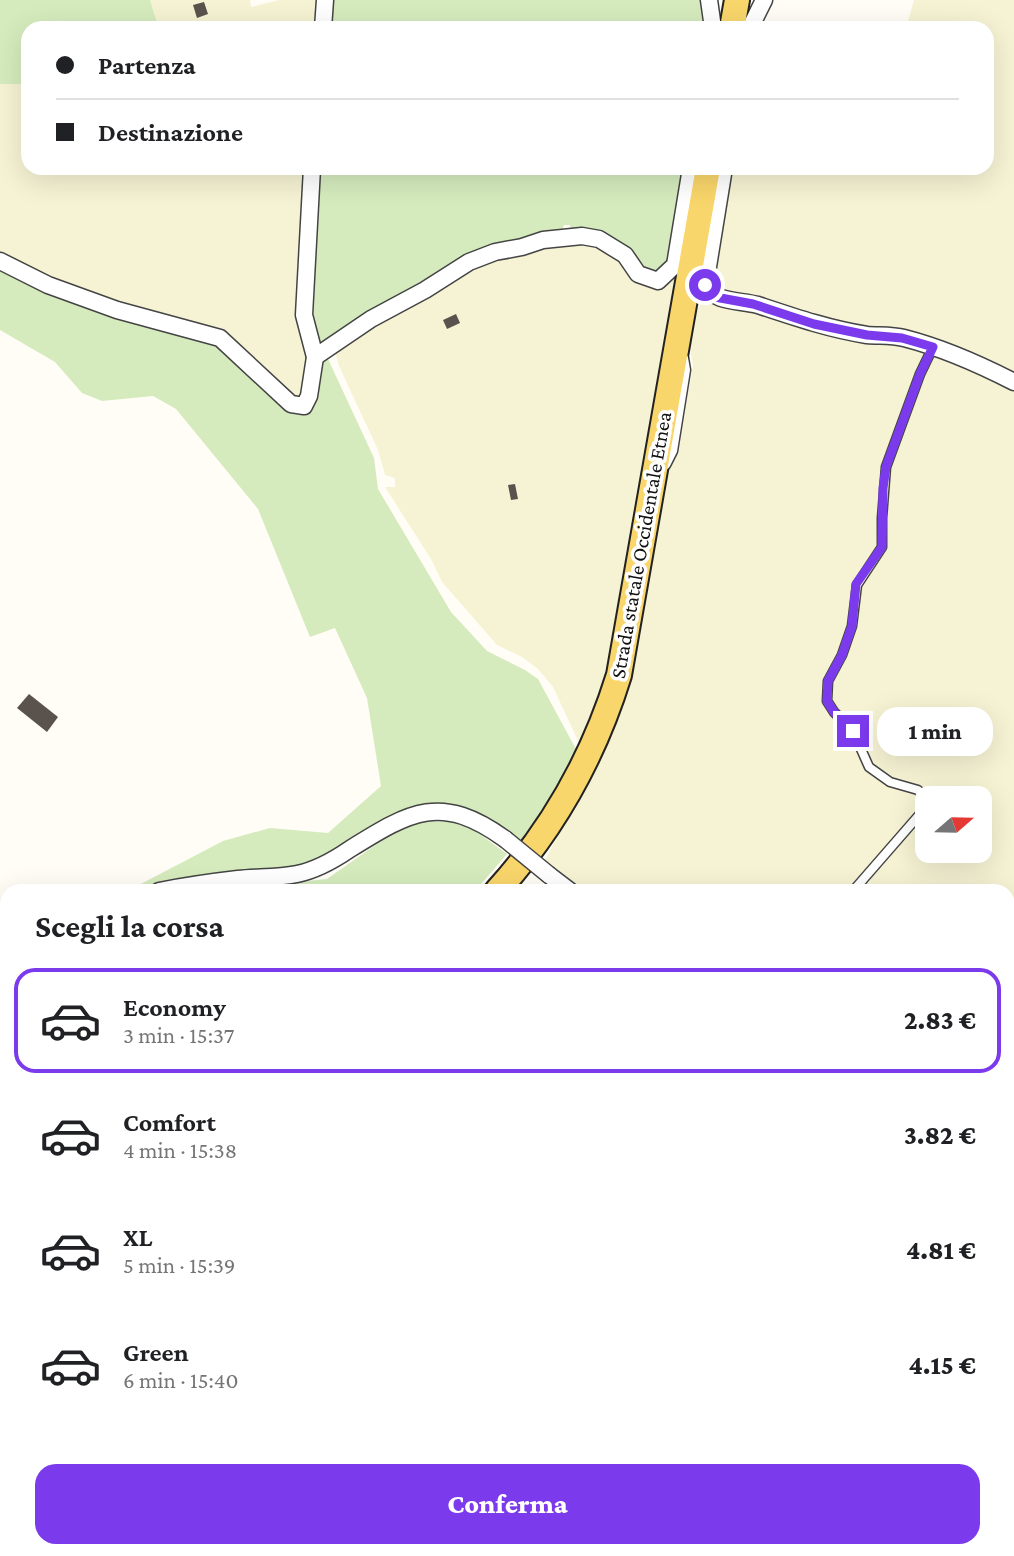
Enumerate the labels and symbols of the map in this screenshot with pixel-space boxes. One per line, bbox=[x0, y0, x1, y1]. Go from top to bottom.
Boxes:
route start bbox=[689, 269, 721, 301]
street label: Strada statale Occidentale Etnea bbox=[606, 409, 676, 680]
callout: 1 min bbox=[878, 706, 993, 756]
route end bbox=[837, 715, 869, 747]
north arrow bbox=[915, 786, 992, 863]

